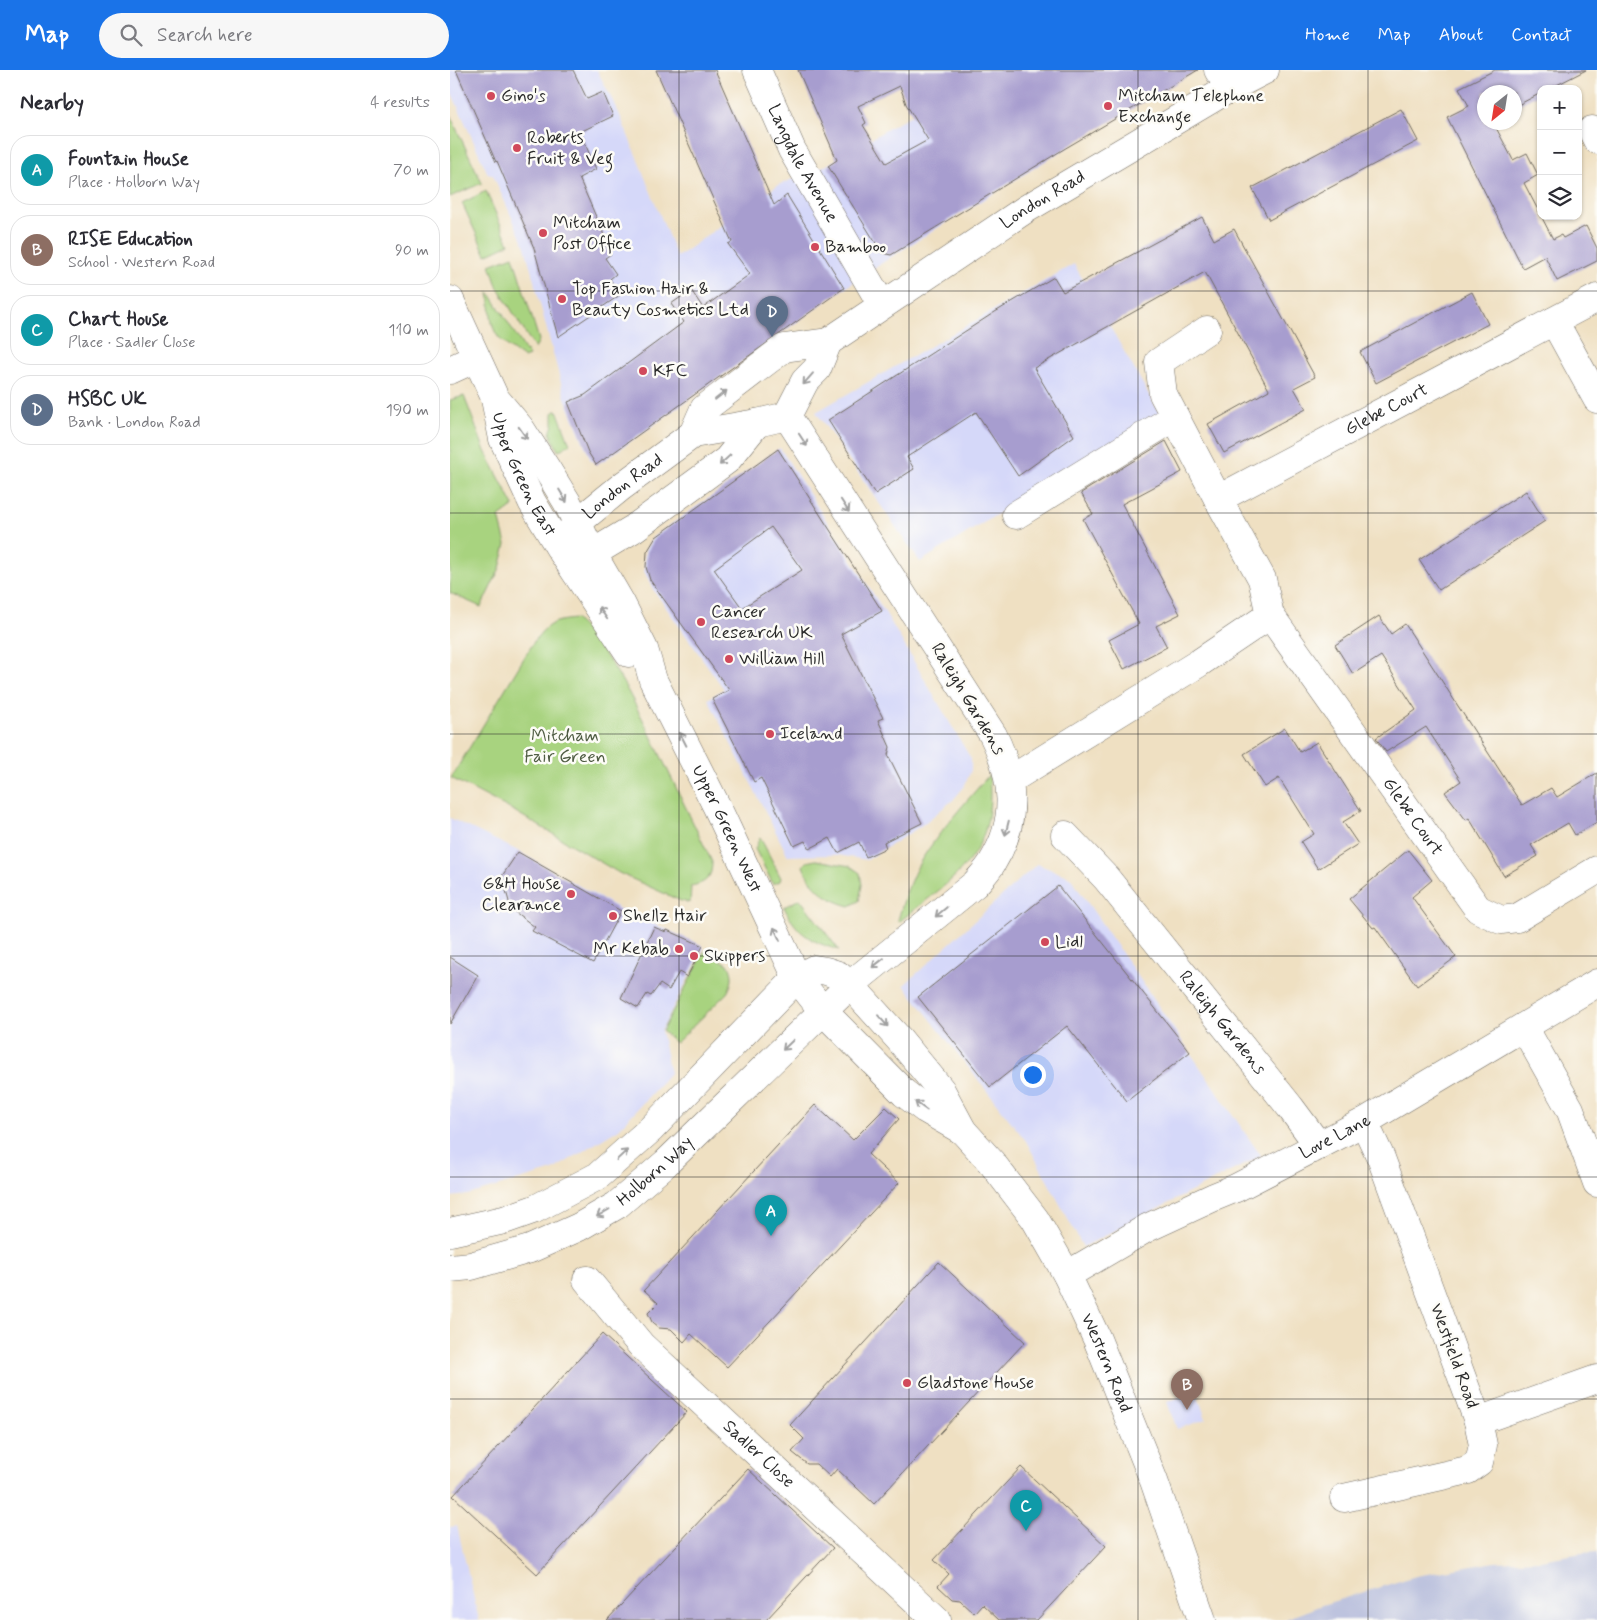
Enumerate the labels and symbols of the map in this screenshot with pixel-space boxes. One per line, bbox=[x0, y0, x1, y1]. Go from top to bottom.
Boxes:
place label: Gino's bbox=[501, 84, 546, 108]
place label: Mitcham Telephone Exchange bbox=[1118, 84, 1264, 131]
north arrow bbox=[1477, 85, 1522, 130]
marker: Gino's bbox=[485, 90, 497, 102]
marker: Mitcham Telephone Exchange bbox=[1102, 100, 1114, 112]
street label: Langdale Avenue bbox=[762, 101, 844, 227]
place label: Roberts Fruit & Veg bbox=[527, 126, 613, 173]
marker: Roberts Fruit & Veg bbox=[511, 142, 523, 154]
street label: London Road bbox=[995, 165, 1090, 235]
place label: Mitcham Post Office bbox=[553, 211, 632, 256]
marker: Mitcham Post Office bbox=[537, 227, 549, 239]
place label: Bamboo bbox=[825, 235, 886, 259]
marker: Bamboo bbox=[809, 241, 821, 253]
place label: Top Fashion Hair & Beauty Cosmetics Ltd bbox=[572, 277, 749, 322]
marker: Top Fashion Hair & Beauty Cosmetics Ltd bbox=[556, 293, 568, 305]
pin: D bbox=[756, 296, 788, 337]
place label: KFC bbox=[653, 359, 687, 383]
marker: KFC bbox=[637, 365, 649, 377]
one-way arrow bbox=[803, 372, 814, 385]
street label: Glebe Court bbox=[1341, 378, 1432, 441]
one-way arrow bbox=[714, 390, 727, 401]
street label: Upper Green East bbox=[486, 410, 562, 541]
one-way arrow bbox=[518, 426, 528, 440]
one-way arrow bbox=[798, 433, 808, 447]
street label: London Road bbox=[578, 448, 668, 525]
one-way arrow bbox=[719, 454, 731, 466]
one-way arrow bbox=[559, 489, 569, 503]
one-way arrow bbox=[841, 498, 851, 512]
place label: Cancer Research UK bbox=[711, 600, 813, 645]
one-way arrow bbox=[598, 607, 608, 621]
marker: Cancer Research UK bbox=[695, 616, 707, 628]
street label: Raleigh Gardens bbox=[925, 638, 1011, 760]
place label: William Hill bbox=[739, 647, 825, 671]
marker: William Hill bbox=[723, 653, 735, 665]
place label: Iceland bbox=[780, 722, 842, 746]
park label: Mitcham Fair Green bbox=[524, 724, 606, 769]
marker: Iceland bbox=[764, 728, 776, 740]
one-way arrow bbox=[678, 732, 687, 747]
street label: Upper Green West bbox=[686, 761, 768, 897]
street label: Glebe Court bbox=[1377, 773, 1449, 861]
one-way arrow bbox=[1002, 820, 1011, 836]
place label: G&H House Clearance bbox=[481, 872, 561, 917]
marker: G&H House Clearance bbox=[565, 888, 577, 900]
place label: Shellz Hair bbox=[623, 904, 707, 928]
one-way arrow bbox=[934, 906, 947, 917]
marker: Shellz Hair bbox=[607, 910, 619, 922]
one-way arrow bbox=[772, 927, 781, 942]
place label: Lidl bbox=[1055, 930, 1083, 954]
marker: Lidl bbox=[1039, 936, 1051, 948]
place label: Mr Kebab bbox=[593, 937, 669, 961]
marker: Mr Kebab bbox=[673, 943, 685, 955]
place label: Skippers bbox=[704, 944, 765, 968]
marker: Skippers bbox=[688, 950, 700, 962]
one-way arrow bbox=[871, 958, 885, 968]
street label: Raleigh Gardens bbox=[1173, 966, 1271, 1080]
one-way arrow bbox=[877, 1014, 888, 1027]
one-way arrow bbox=[781, 1039, 794, 1051]
your location bbox=[1020, 1062, 1046, 1088]
one-way arrow bbox=[914, 1101, 928, 1111]
street label: Love Lane bbox=[1295, 1108, 1376, 1165]
street label: Holborn Way bbox=[612, 1131, 699, 1212]
one-way arrow bbox=[616, 1149, 629, 1161]
pin: A bbox=[755, 1195, 787, 1236]
one-way arrow bbox=[597, 1208, 611, 1218]
street label: Westfield Road bbox=[1424, 1300, 1484, 1412]
street label: Western Road bbox=[1075, 1310, 1137, 1416]
pin: B bbox=[1171, 1369, 1203, 1410]
place label: Gladstone House bbox=[917, 1371, 1034, 1395]
marker: Gladstone House bbox=[901, 1377, 913, 1389]
street label: Sadler Close bbox=[717, 1415, 800, 1494]
pin: C bbox=[1010, 1490, 1042, 1531]

